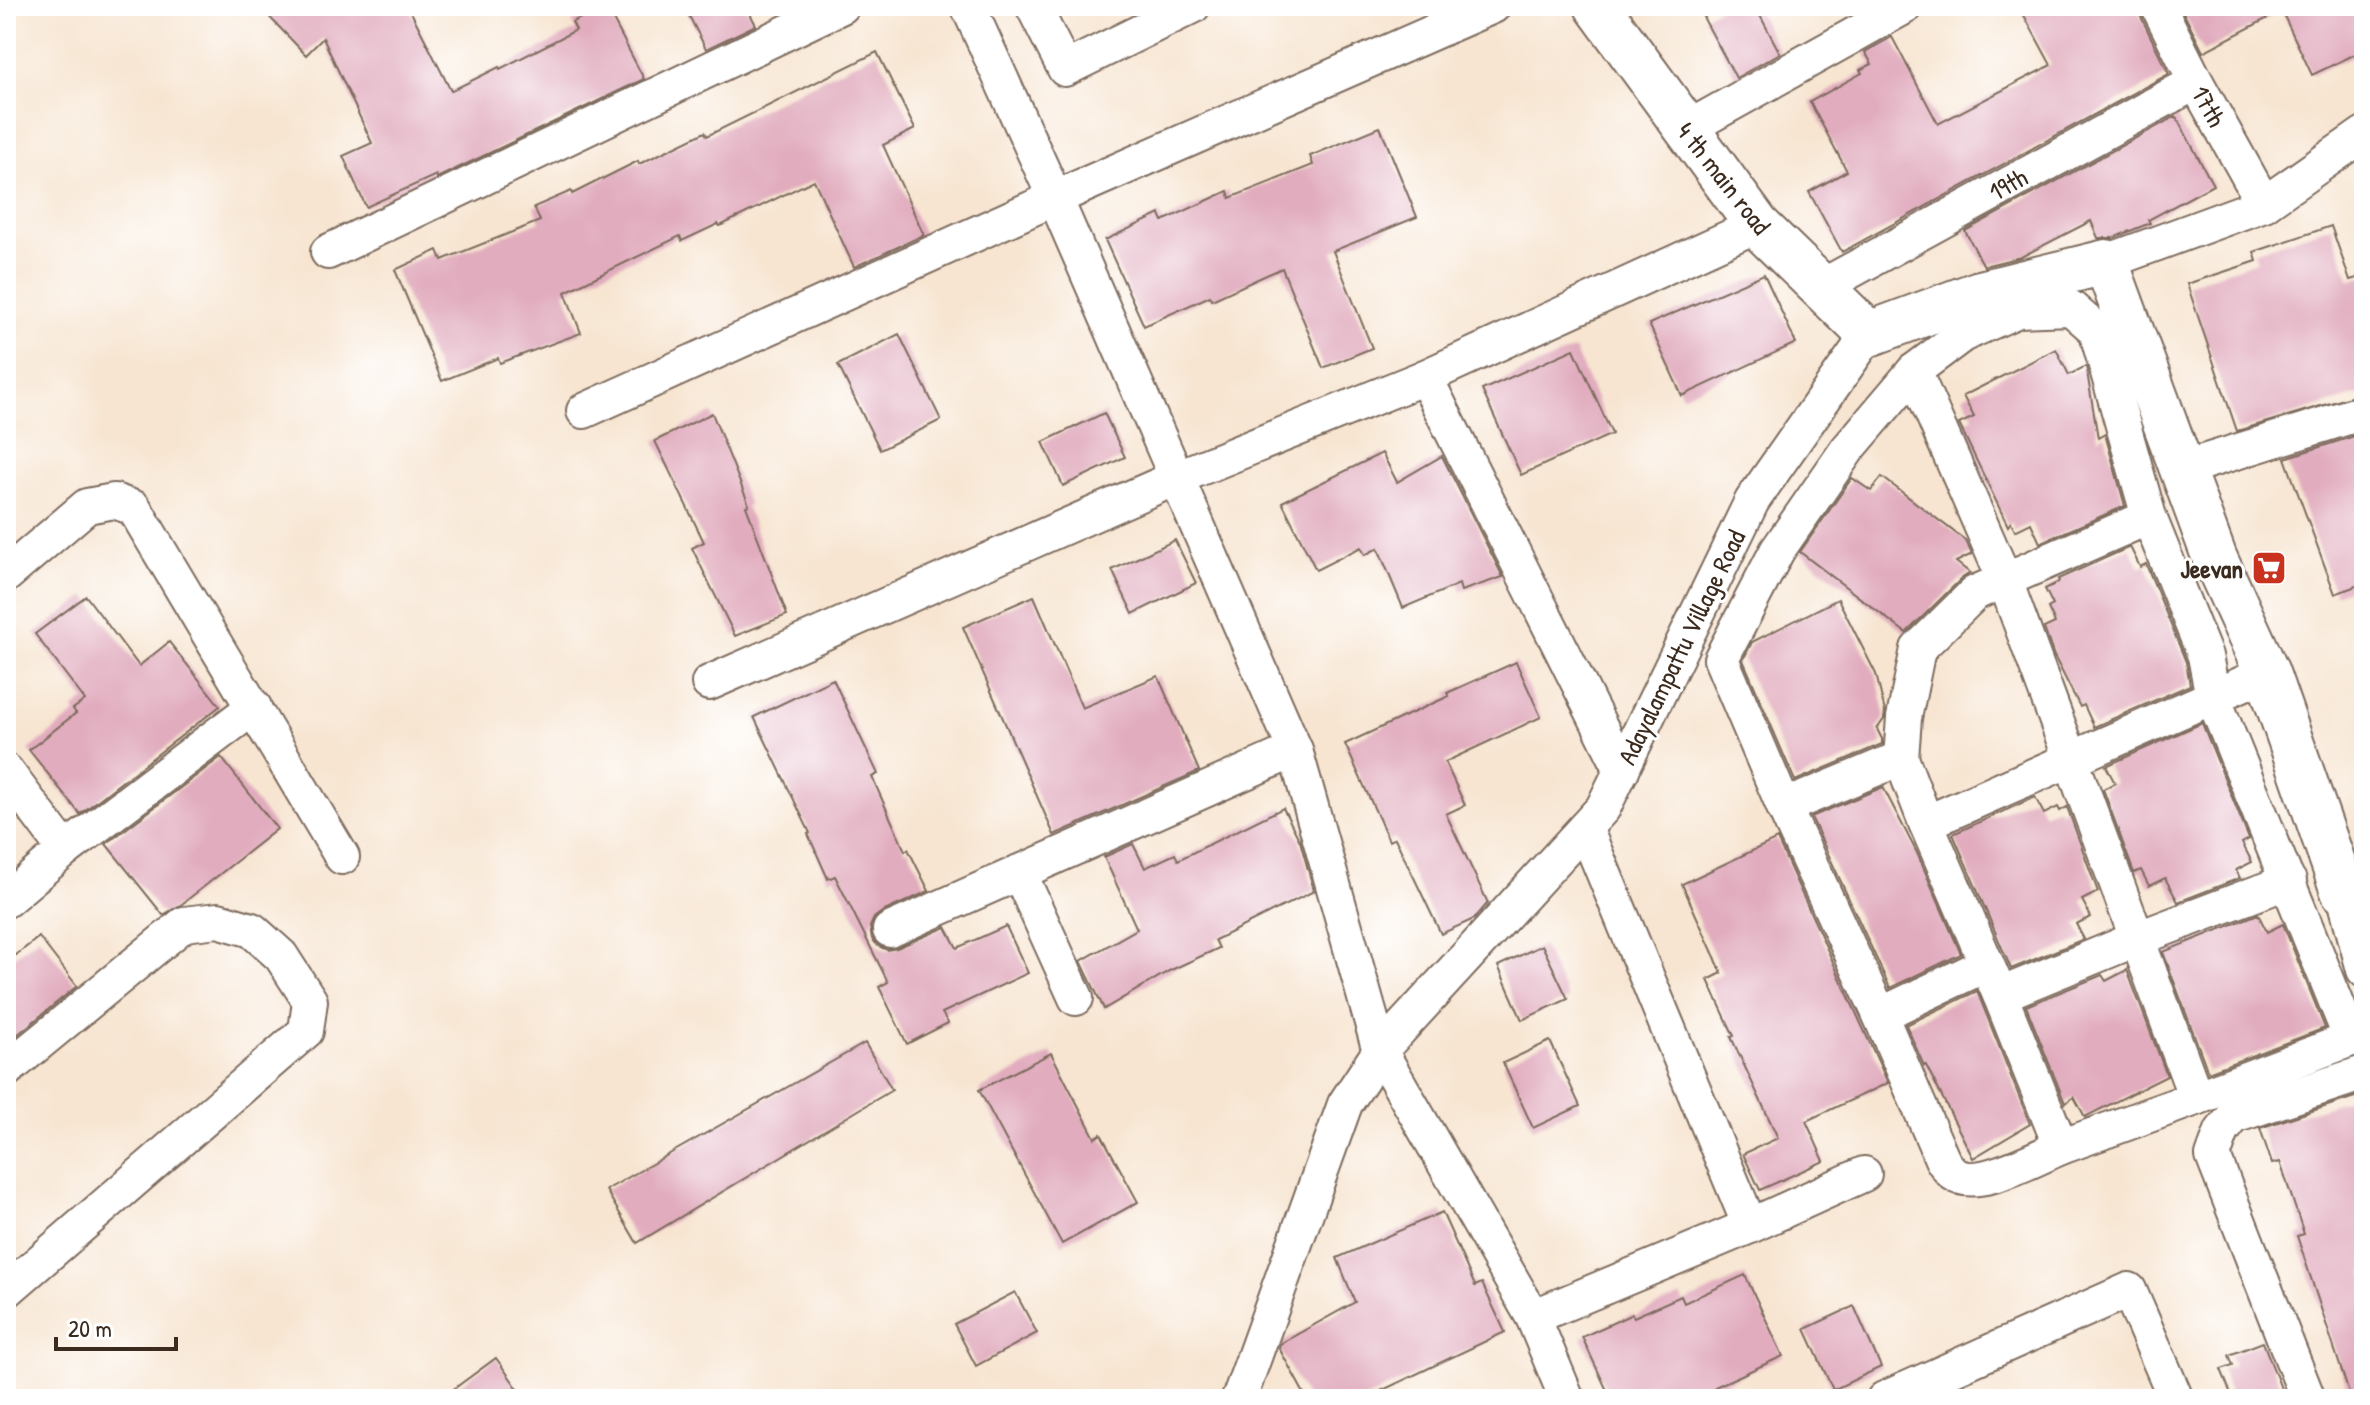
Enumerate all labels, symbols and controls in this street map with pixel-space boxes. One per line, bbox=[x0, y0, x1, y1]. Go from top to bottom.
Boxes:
street label: 17th bbox=[2183, 79, 2235, 133]
street label: 4 th main road bbox=[1669, 114, 1779, 242]
street label: 19th bbox=[1983, 159, 2034, 209]
street label: Adayalampattu Village Road bbox=[1609, 524, 1753, 770]
supermarket icon: Jeevan bbox=[2250, 549, 2288, 587]
place label: Jeevan bbox=[2180, 551, 2243, 586]
scale bar bbox=[56, 1301, 176, 1351]
text: 20 m bbox=[68, 1312, 112, 1344]

